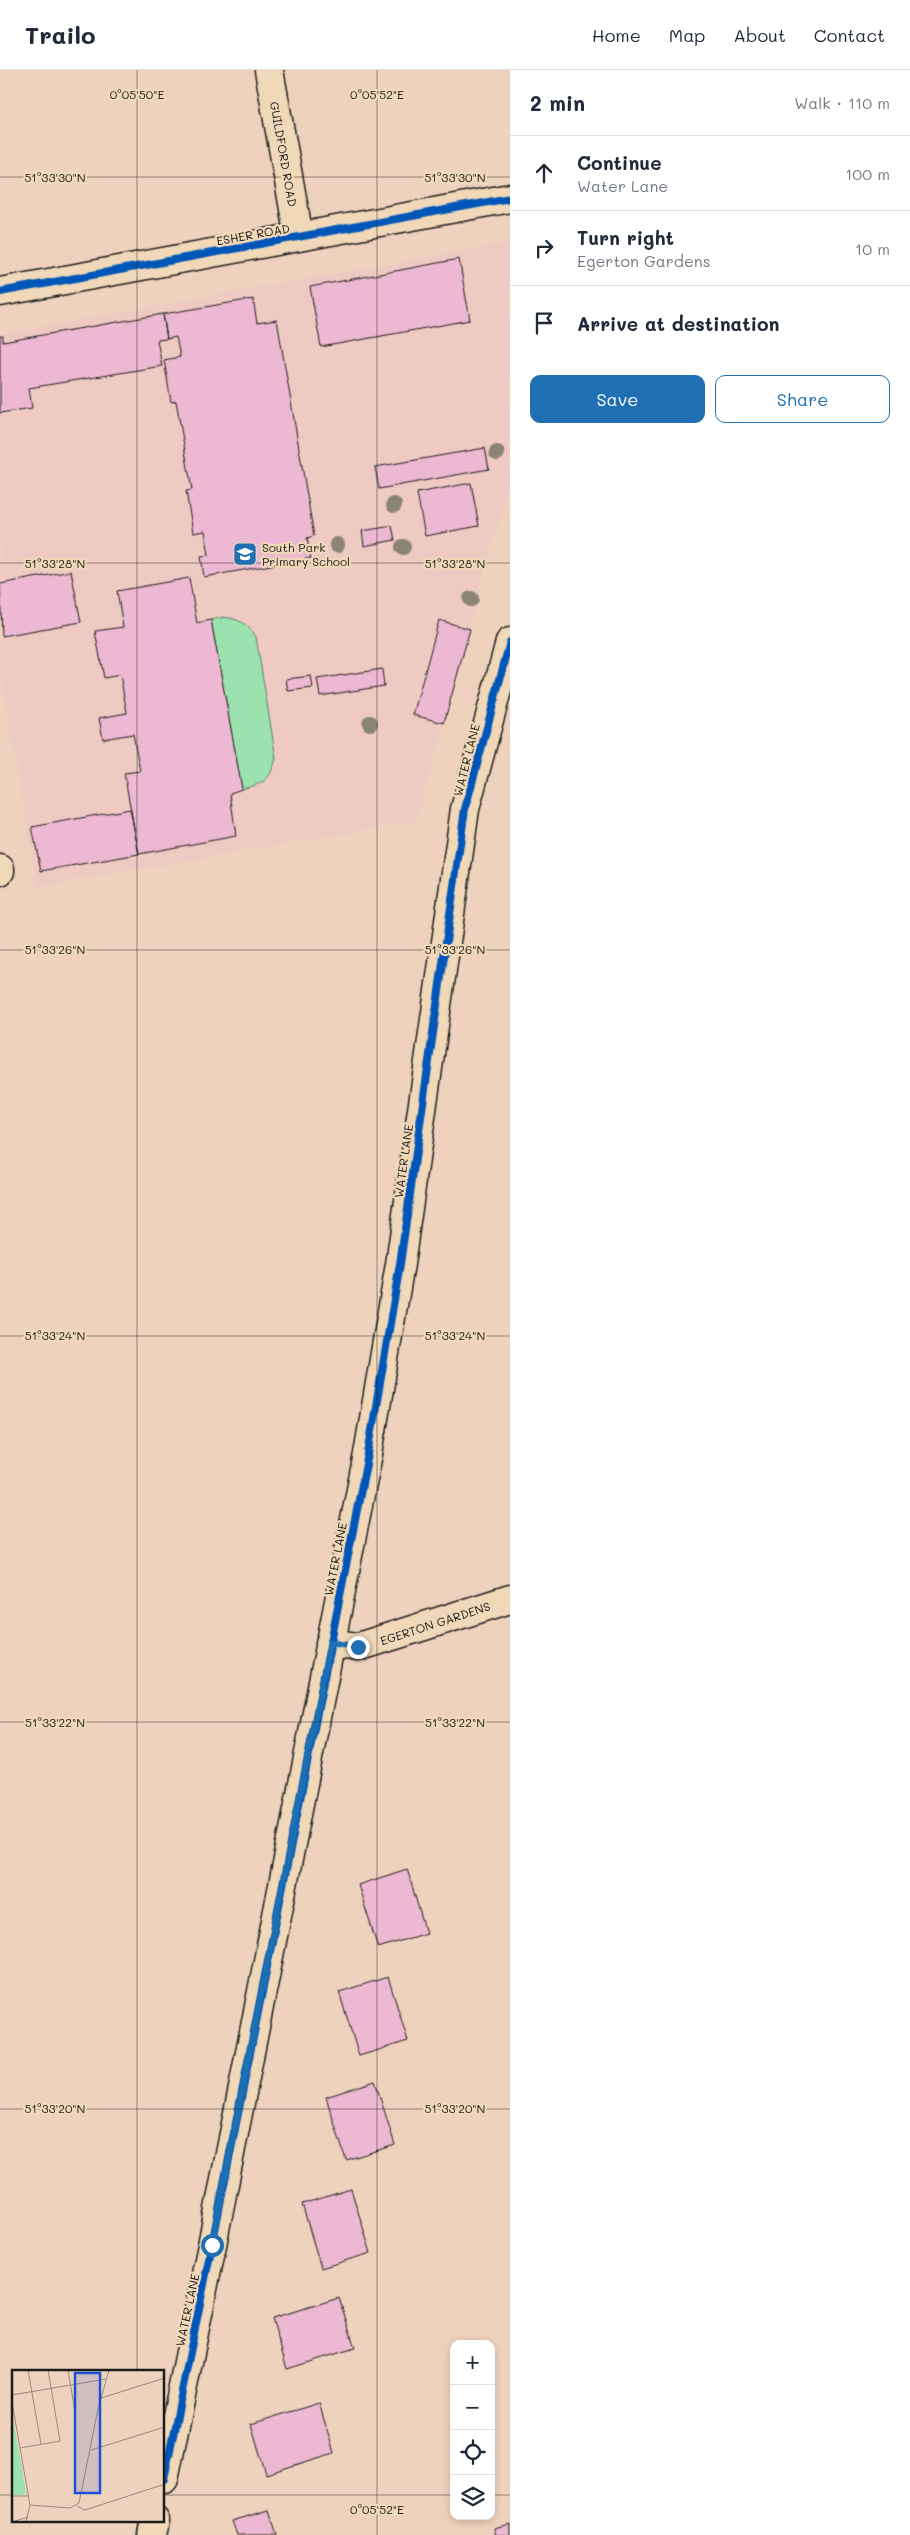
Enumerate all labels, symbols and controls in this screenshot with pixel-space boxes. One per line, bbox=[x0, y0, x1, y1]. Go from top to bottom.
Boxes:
text: Trailo bbox=[25, 19, 96, 50]
text: Home bbox=[592, 23, 641, 47]
text: Map bbox=[669, 23, 705, 47]
text: About bbox=[733, 23, 786, 47]
text: Contact bbox=[814, 23, 885, 47]
text: 0°05'50"E bbox=[110, 86, 164, 102]
text: 0°05'52"E bbox=[350, 86, 404, 102]
text: 2 min bbox=[530, 89, 585, 116]
text: Walk · 110 m bbox=[794, 92, 890, 113]
street label: GUILDFORD ROAD bbox=[267, 100, 301, 208]
text: Continue bbox=[577, 150, 662, 175]
icon: ahead bbox=[530, 159, 558, 187]
text: 100 m bbox=[845, 163, 890, 184]
text: 51°33'30"N bbox=[24, 169, 86, 185]
text: 51°33'30"N bbox=[424, 169, 486, 185]
text: Water Lane bbox=[577, 175, 668, 196]
street label: ESHER ROAD bbox=[215, 220, 291, 248]
text: Turn right bbox=[577, 225, 674, 250]
icon: right bbox=[530, 234, 558, 262]
text: 10 m bbox=[855, 238, 890, 259]
text: Egerton Gardens bbox=[577, 250, 710, 271]
icon: arrive bbox=[530, 309, 558, 337]
text: Arrive at destination bbox=[577, 311, 780, 336]
button: Save bbox=[530, 375, 705, 423]
button: Share bbox=[715, 375, 890, 423]
place label: South Park Primary School bbox=[262, 539, 350, 569]
school or university icon: South Park Primary School bbox=[232, 541, 258, 567]
text: 51°33'28"N bbox=[25, 555, 85, 571]
text: 51°33'28"N bbox=[425, 555, 485, 571]
street label: WATER LANE bbox=[449, 722, 483, 798]
text: 51°33'26"N bbox=[25, 941, 85, 957]
text: 51°33'26"N bbox=[425, 941, 485, 957]
street label: WATER LANE bbox=[390, 1123, 416, 1199]
text: 51°33'24"N bbox=[25, 1327, 85, 1343]
text: 51°33'24"N bbox=[425, 1327, 485, 1343]
street label: WATER LANE bbox=[320, 1521, 350, 1597]
street label: EGERTON GARDENS bbox=[378, 1598, 492, 1648]
route end bbox=[347, 1636, 370, 1659]
text: 51°33'22"N bbox=[25, 1714, 85, 1730]
text: 51°33'22"N bbox=[425, 1714, 485, 1730]
text: 51°33'20"N bbox=[25, 2100, 85, 2116]
text: 51°33'20"N bbox=[425, 2100, 485, 2116]
route start bbox=[201, 2234, 224, 2257]
street label: WATER LANE bbox=[171, 2272, 203, 2348]
map controls bbox=[450, 2340, 495, 2520]
button: + bbox=[450, 2340, 495, 2385]
inset map bbox=[12, 2370, 165, 2522]
button: − bbox=[450, 2385, 495, 2430]
button: locate bbox=[450, 2430, 495, 2475]
button: layers bbox=[450, 2475, 495, 2520]
text: 0°05'52"E bbox=[350, 2501, 404, 2517]

